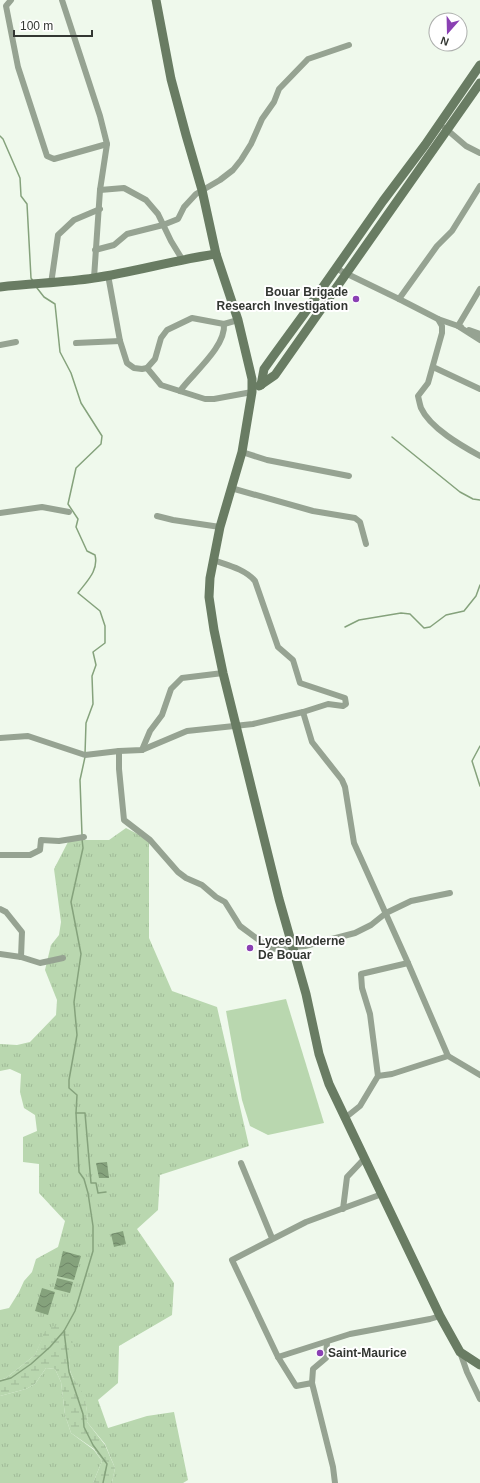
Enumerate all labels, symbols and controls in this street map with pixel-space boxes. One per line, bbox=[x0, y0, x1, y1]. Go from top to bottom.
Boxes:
scale bar bbox=[14, 12, 92, 38]
north arrow bbox=[428, 12, 468, 52]
text: 100 m bbox=[20, 19, 53, 33]
text: N bbox=[439, 34, 450, 48]
place label: Bouar Brigade Research Investigation bbox=[217, 285, 348, 313]
marker: Bouar Brigade Research Investigation bbox=[351, 294, 361, 304]
place label: Lycee Moderne De Bouar bbox=[258, 934, 345, 962]
marker: Lycee Moderne De Bouar bbox=[245, 943, 255, 953]
place label: Saint-Maurice bbox=[328, 1346, 407, 1360]
marker: Saint-Maurice bbox=[315, 1348, 325, 1358]

